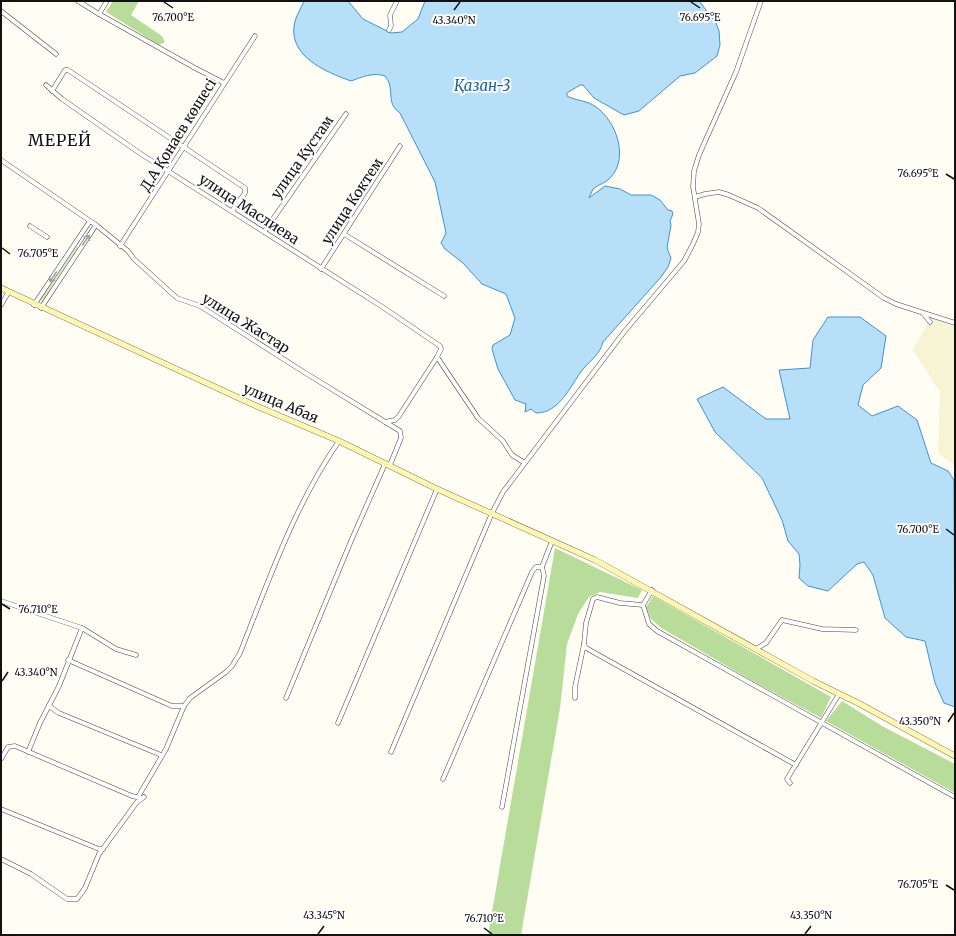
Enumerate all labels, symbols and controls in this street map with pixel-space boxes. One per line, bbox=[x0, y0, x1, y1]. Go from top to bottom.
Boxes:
text: 76.700°E bbox=[152, 11, 194, 24]
text: 76.695°E bbox=[680, 11, 721, 24]
text: 43.340°N bbox=[433, 14, 476, 27]
street label: Д.А Қонаев көшесі bbox=[136, 75, 220, 195]
water label: Қазан-3 bbox=[454, 76, 510, 95]
street label: улица Кустам bbox=[267, 111, 338, 202]
district label: МЕРЕЙ bbox=[28, 130, 92, 150]
street label: улица Коктем bbox=[317, 154, 387, 248]
text: 76.695°E bbox=[898, 167, 939, 180]
street label: улица Маслиева bbox=[195, 170, 303, 248]
one-way arrow bbox=[82, 235, 90, 246]
text: 76.705°E bbox=[18, 247, 59, 260]
one-way arrow bbox=[49, 271, 57, 282]
street label: улица Жастар bbox=[199, 289, 293, 357]
street label: улица Абая bbox=[240, 379, 322, 427]
text: 76.700°E bbox=[897, 523, 939, 536]
text: 76.710°E bbox=[18, 603, 58, 616]
text: 43.340°N bbox=[15, 666, 58, 679]
text: 43.350°N bbox=[899, 715, 941, 728]
text: 76.705°E bbox=[898, 878, 939, 891]
text: 43.345°N bbox=[303, 909, 345, 922]
text: 43.350°N bbox=[790, 909, 832, 922]
text: 76.710°E bbox=[464, 912, 504, 925]

